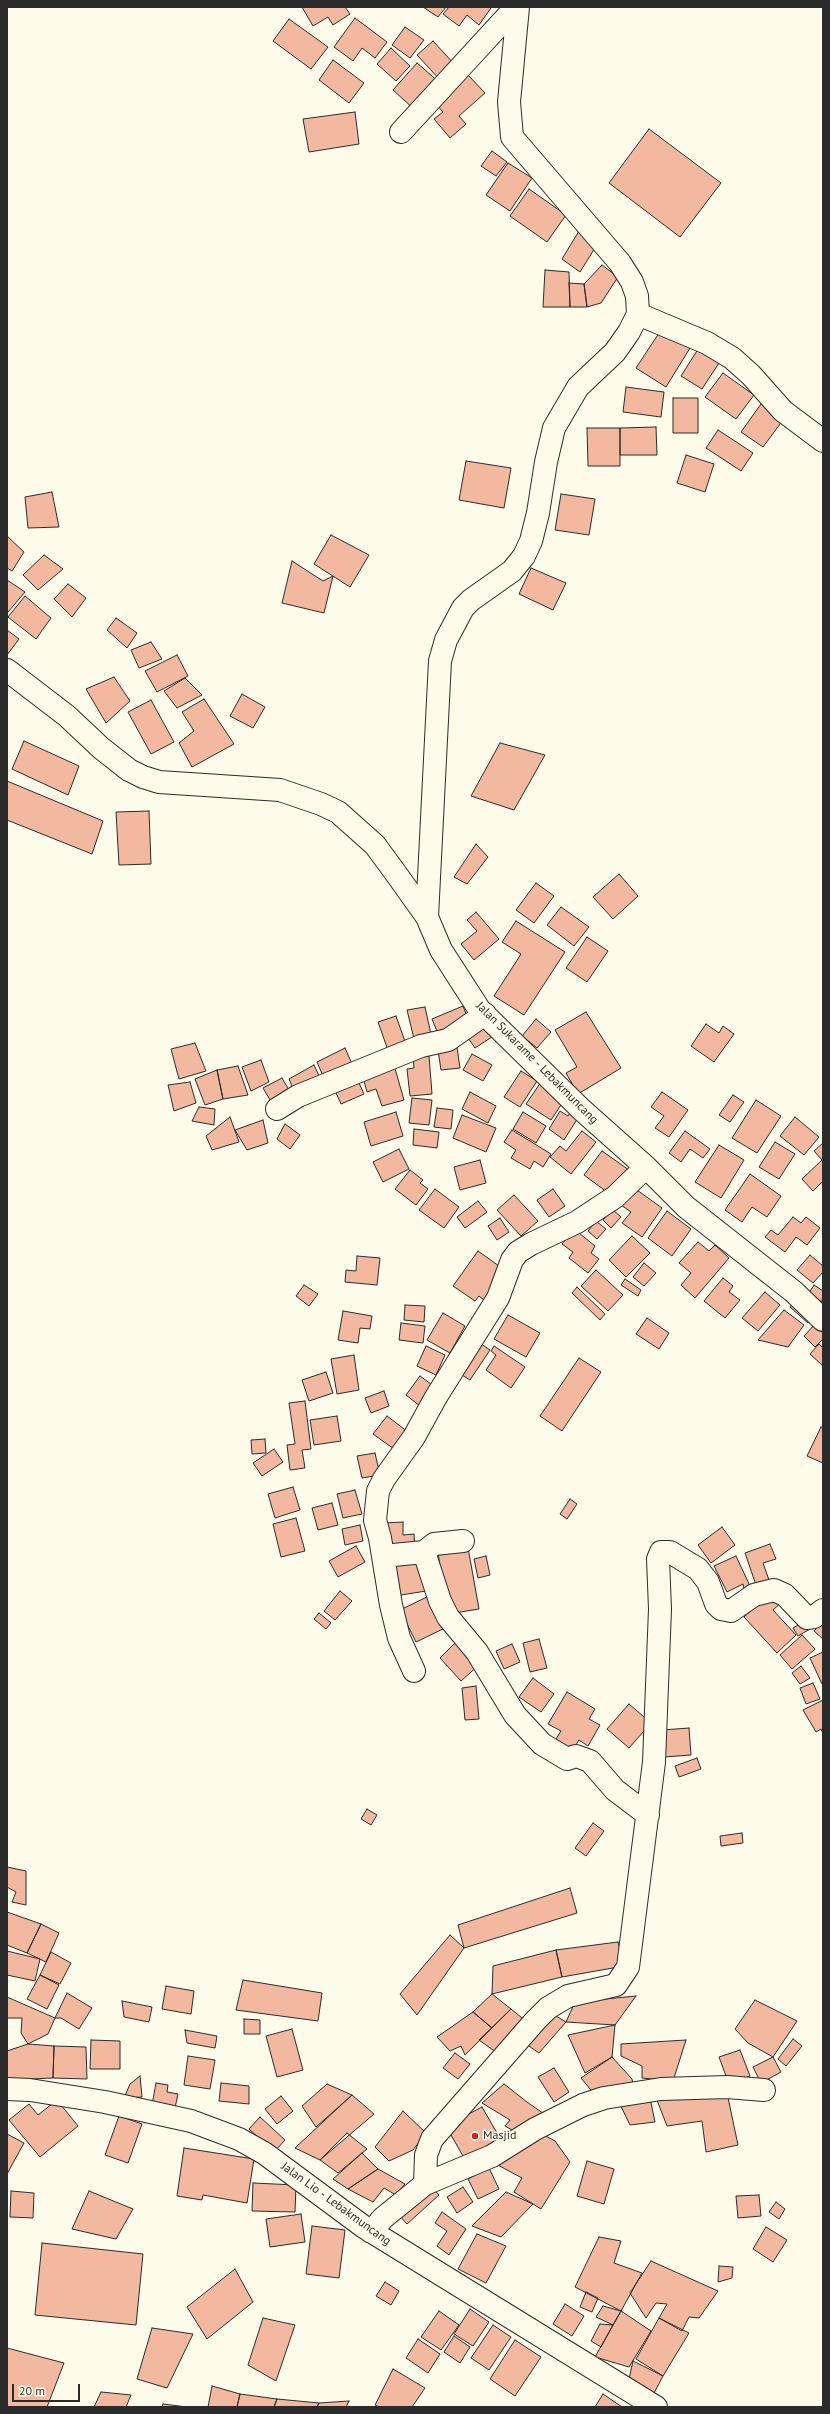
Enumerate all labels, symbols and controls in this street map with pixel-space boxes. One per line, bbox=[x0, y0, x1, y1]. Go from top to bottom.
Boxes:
street label: Jalan Sukarame - Lebakmuncang bbox=[473, 999, 601, 1127]
place label: Masjid bbox=[483, 2129, 516, 2143]
marker: Masjid bbox=[470, 2131, 480, 2141]
street label: Jalan Lio - Lebakmuncang bbox=[278, 2159, 394, 2249]
scale bar bbox=[14, 2376, 82, 2402]
text: 20 m bbox=[19, 2383, 45, 2398]

